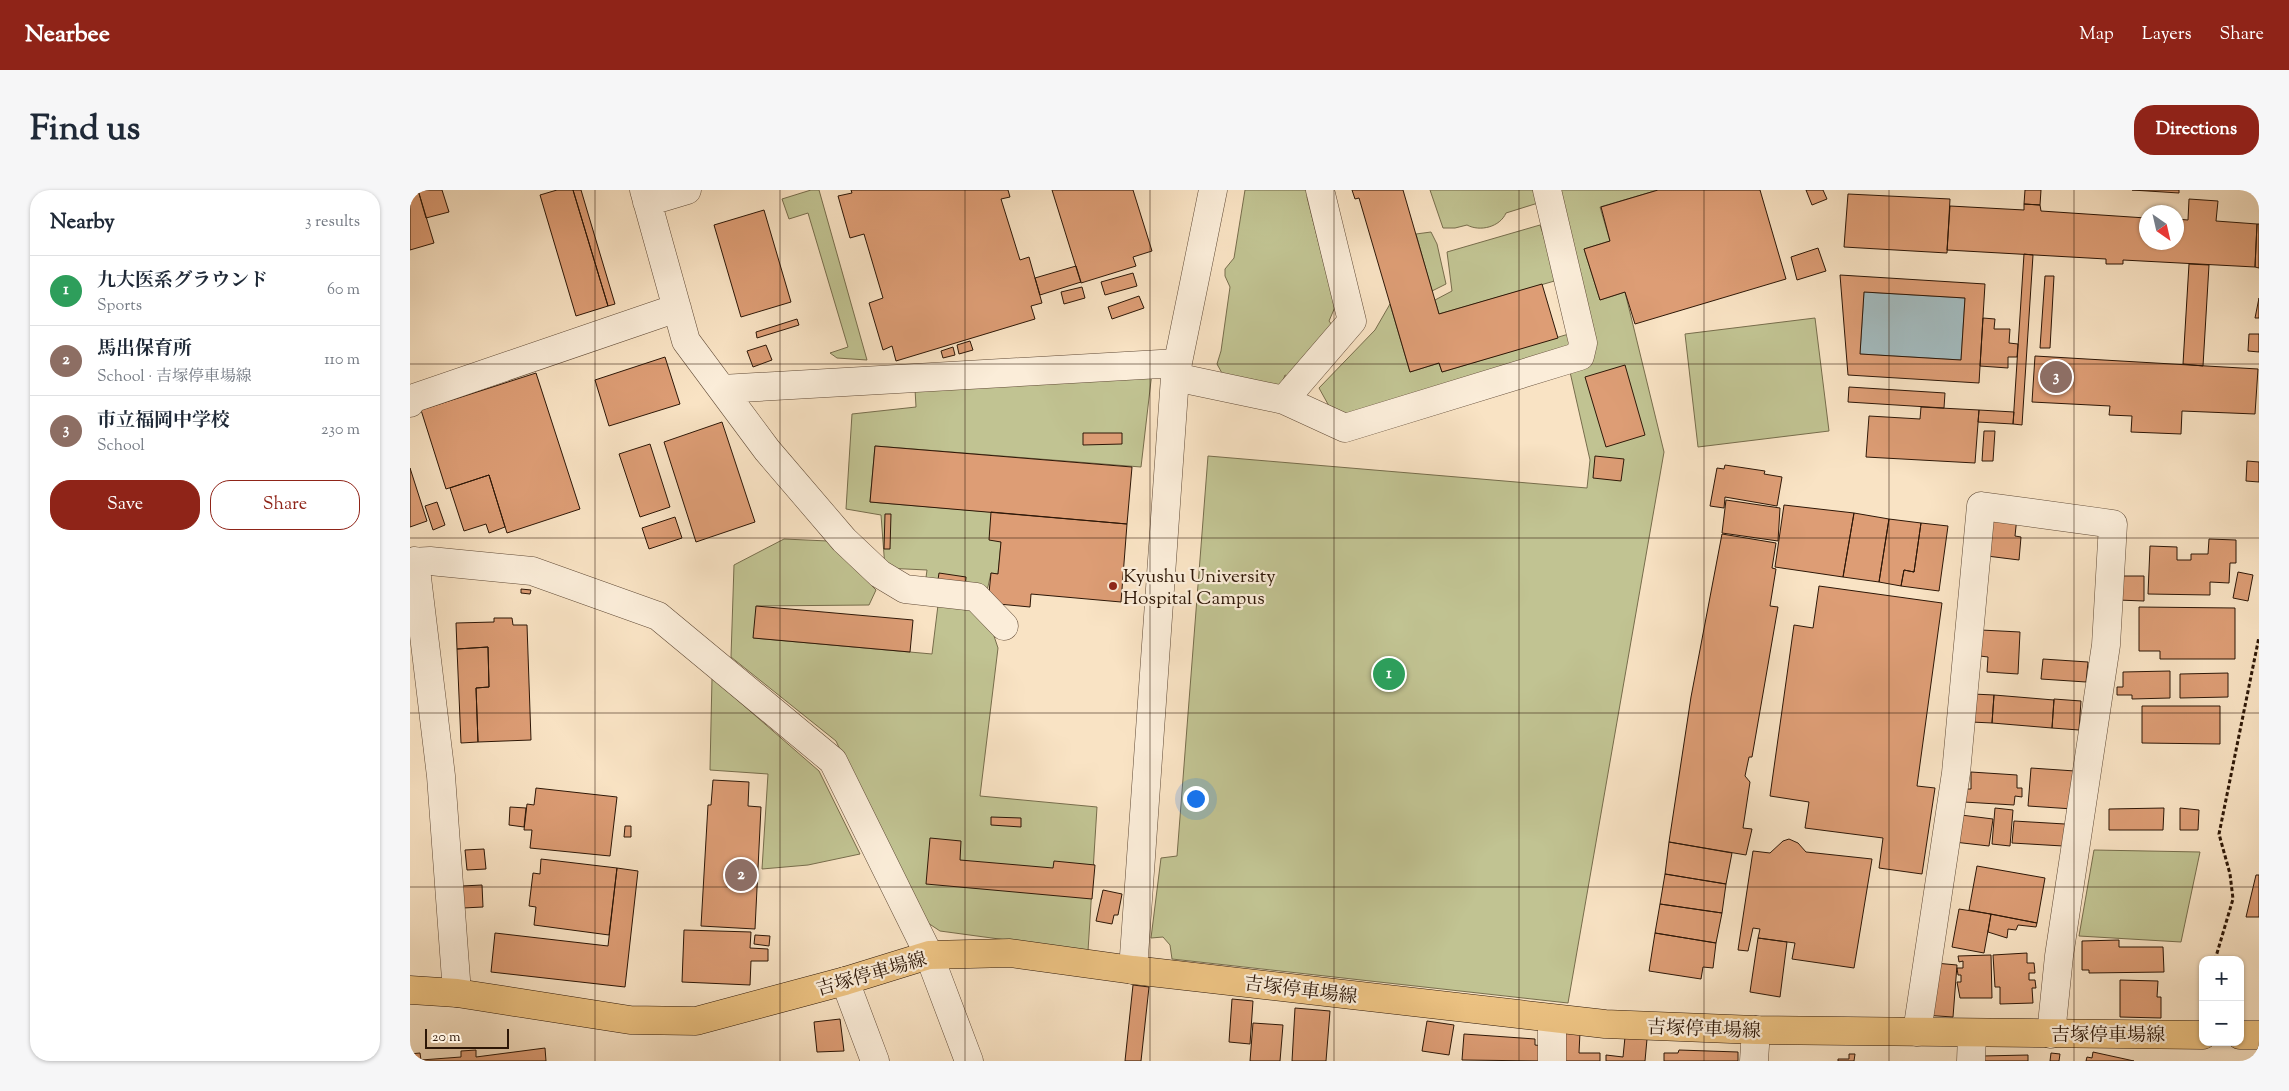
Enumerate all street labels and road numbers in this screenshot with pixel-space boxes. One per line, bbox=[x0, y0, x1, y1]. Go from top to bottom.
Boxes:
street label: 吉塚停車場線 bbox=[813, 947, 930, 1004]
street label: 吉塚停車場線 bbox=[1242, 971, 1359, 1012]
street label: 吉塚停車場線 bbox=[1646, 1015, 1761, 1046]
street label: 吉塚停車場線 bbox=[2051, 1023, 2165, 1050]

